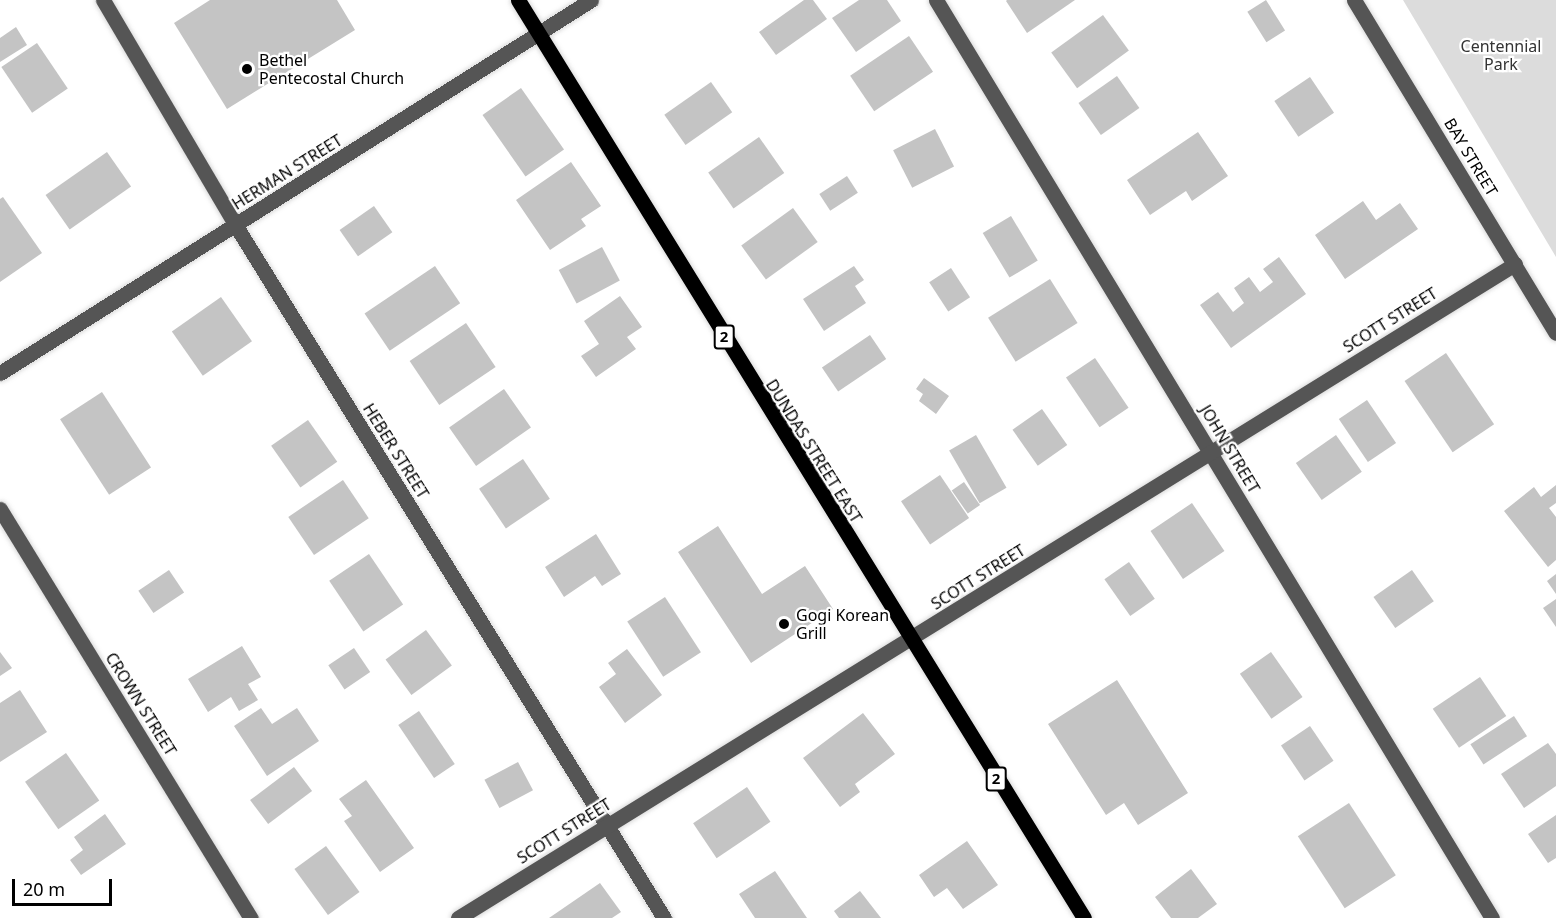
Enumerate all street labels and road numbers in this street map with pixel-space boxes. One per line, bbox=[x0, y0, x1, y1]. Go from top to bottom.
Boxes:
street label: BAY STREET bbox=[1440, 115, 1502, 199]
street label: HERMAN STREET bbox=[228, 130, 346, 214]
street label: SCOTT STREET bbox=[1339, 283, 1441, 357]
road number: 2 bbox=[714, 325, 734, 349]
street label: DUNDAS STREET EAST bbox=[762, 376, 866, 526]
street label: HEBER STREET bbox=[359, 400, 433, 502]
street label: JOHN STREET bbox=[1196, 401, 1264, 497]
street label: SCOTT STREET bbox=[927, 540, 1029, 614]
street label: CROWN STREET bbox=[102, 649, 180, 759]
road number: 2 bbox=[986, 767, 1006, 791]
street label: SCOTT STREET bbox=[513, 794, 615, 868]

